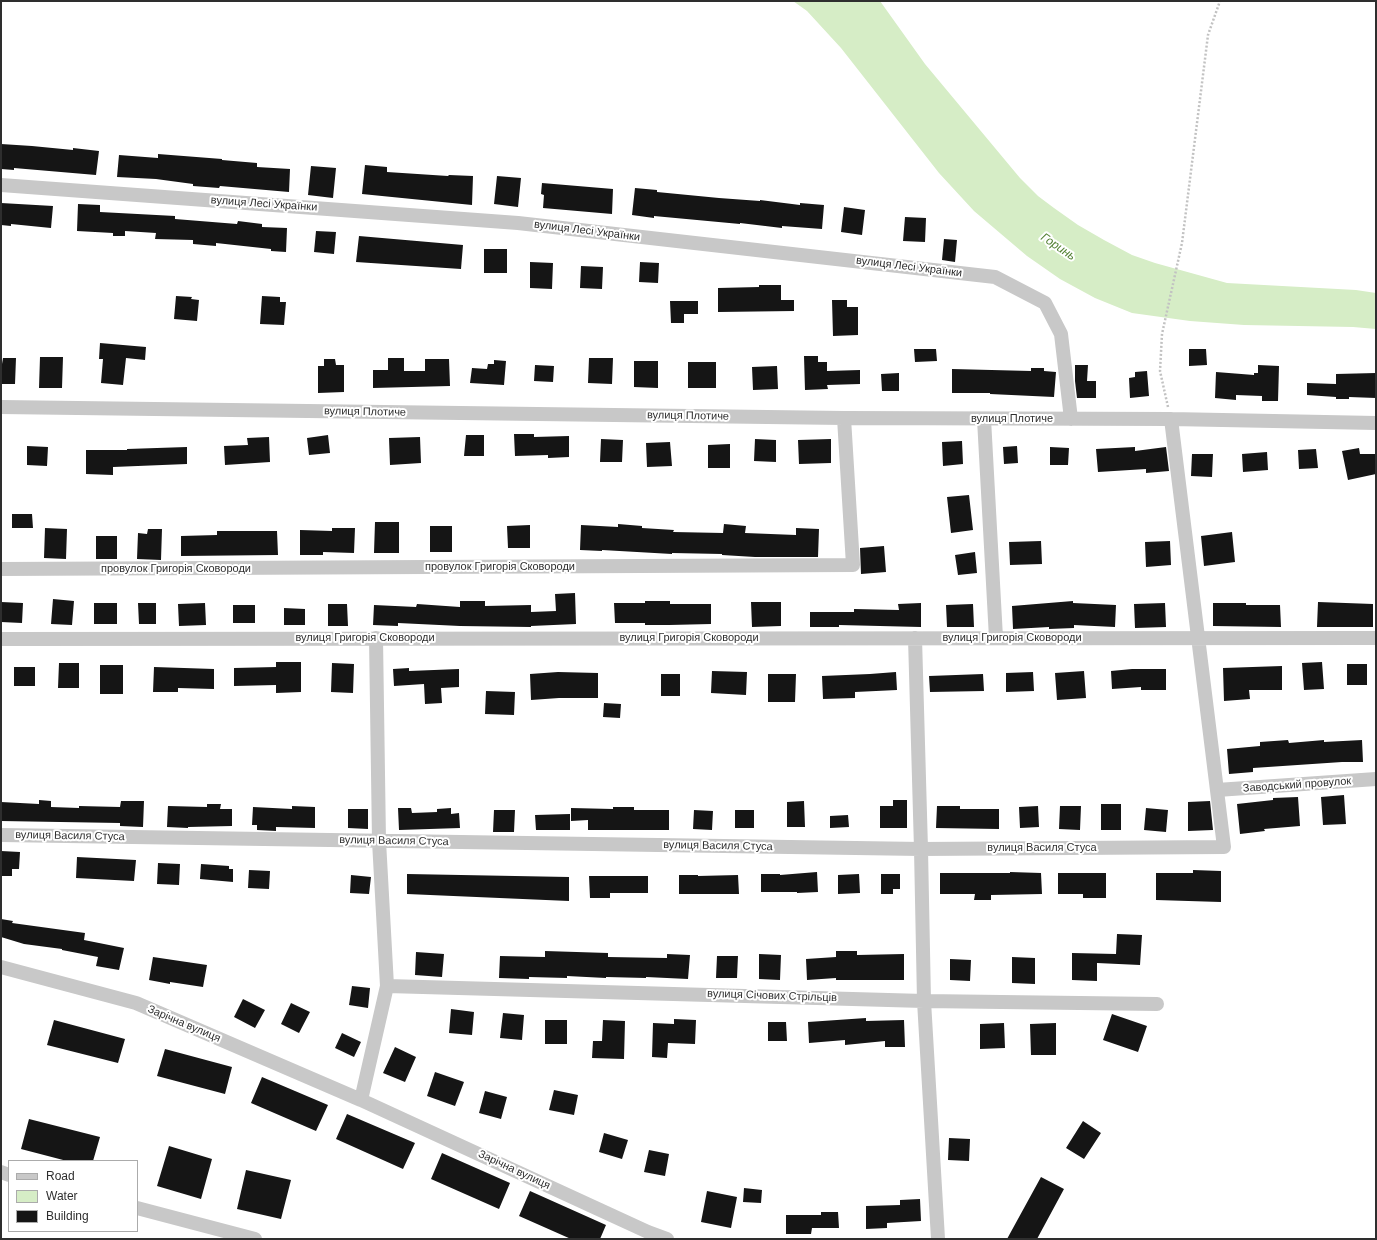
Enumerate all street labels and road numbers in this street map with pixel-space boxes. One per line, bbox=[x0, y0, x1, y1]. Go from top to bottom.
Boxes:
street label: вулиця Лесі Українки bbox=[210, 194, 318, 214]
street label: вулиця Лесі Українки bbox=[533, 218, 641, 244]
street label: вулиця Лесі Українки bbox=[855, 254, 963, 280]
street label: вулиця Плотиче bbox=[324, 405, 406, 419]
street label: вулиця Плотиче bbox=[647, 409, 729, 423]
street label: вулиця Плотиче bbox=[971, 412, 1053, 426]
street label: провулок Григорія Сковороди bbox=[425, 560, 575, 574]
street label: провулок Григорія Сковороди bbox=[101, 562, 251, 576]
street label: вулиця Григорія Сковороди bbox=[295, 631, 435, 645]
street label: вулиця Григорія Сковороди bbox=[619, 631, 759, 645]
street label: вулиця Григорія Сковороди bbox=[942, 631, 1082, 645]
street label: Заводський провулок bbox=[1242, 775, 1352, 795]
street label: вулиця Василя Стуса bbox=[15, 828, 125, 844]
street label: вулиця Василя Стуса bbox=[339, 833, 449, 849]
street label: вулиця Василя Стуса bbox=[663, 838, 773, 854]
street label: вулиця Василя Стуса bbox=[987, 841, 1097, 855]
street label: вулиця Січових Стрільців bbox=[707, 987, 837, 1005]
street label: Зарічна вулиця bbox=[146, 1003, 222, 1045]
street label: Зарічна вулиця bbox=[476, 1148, 552, 1192]

